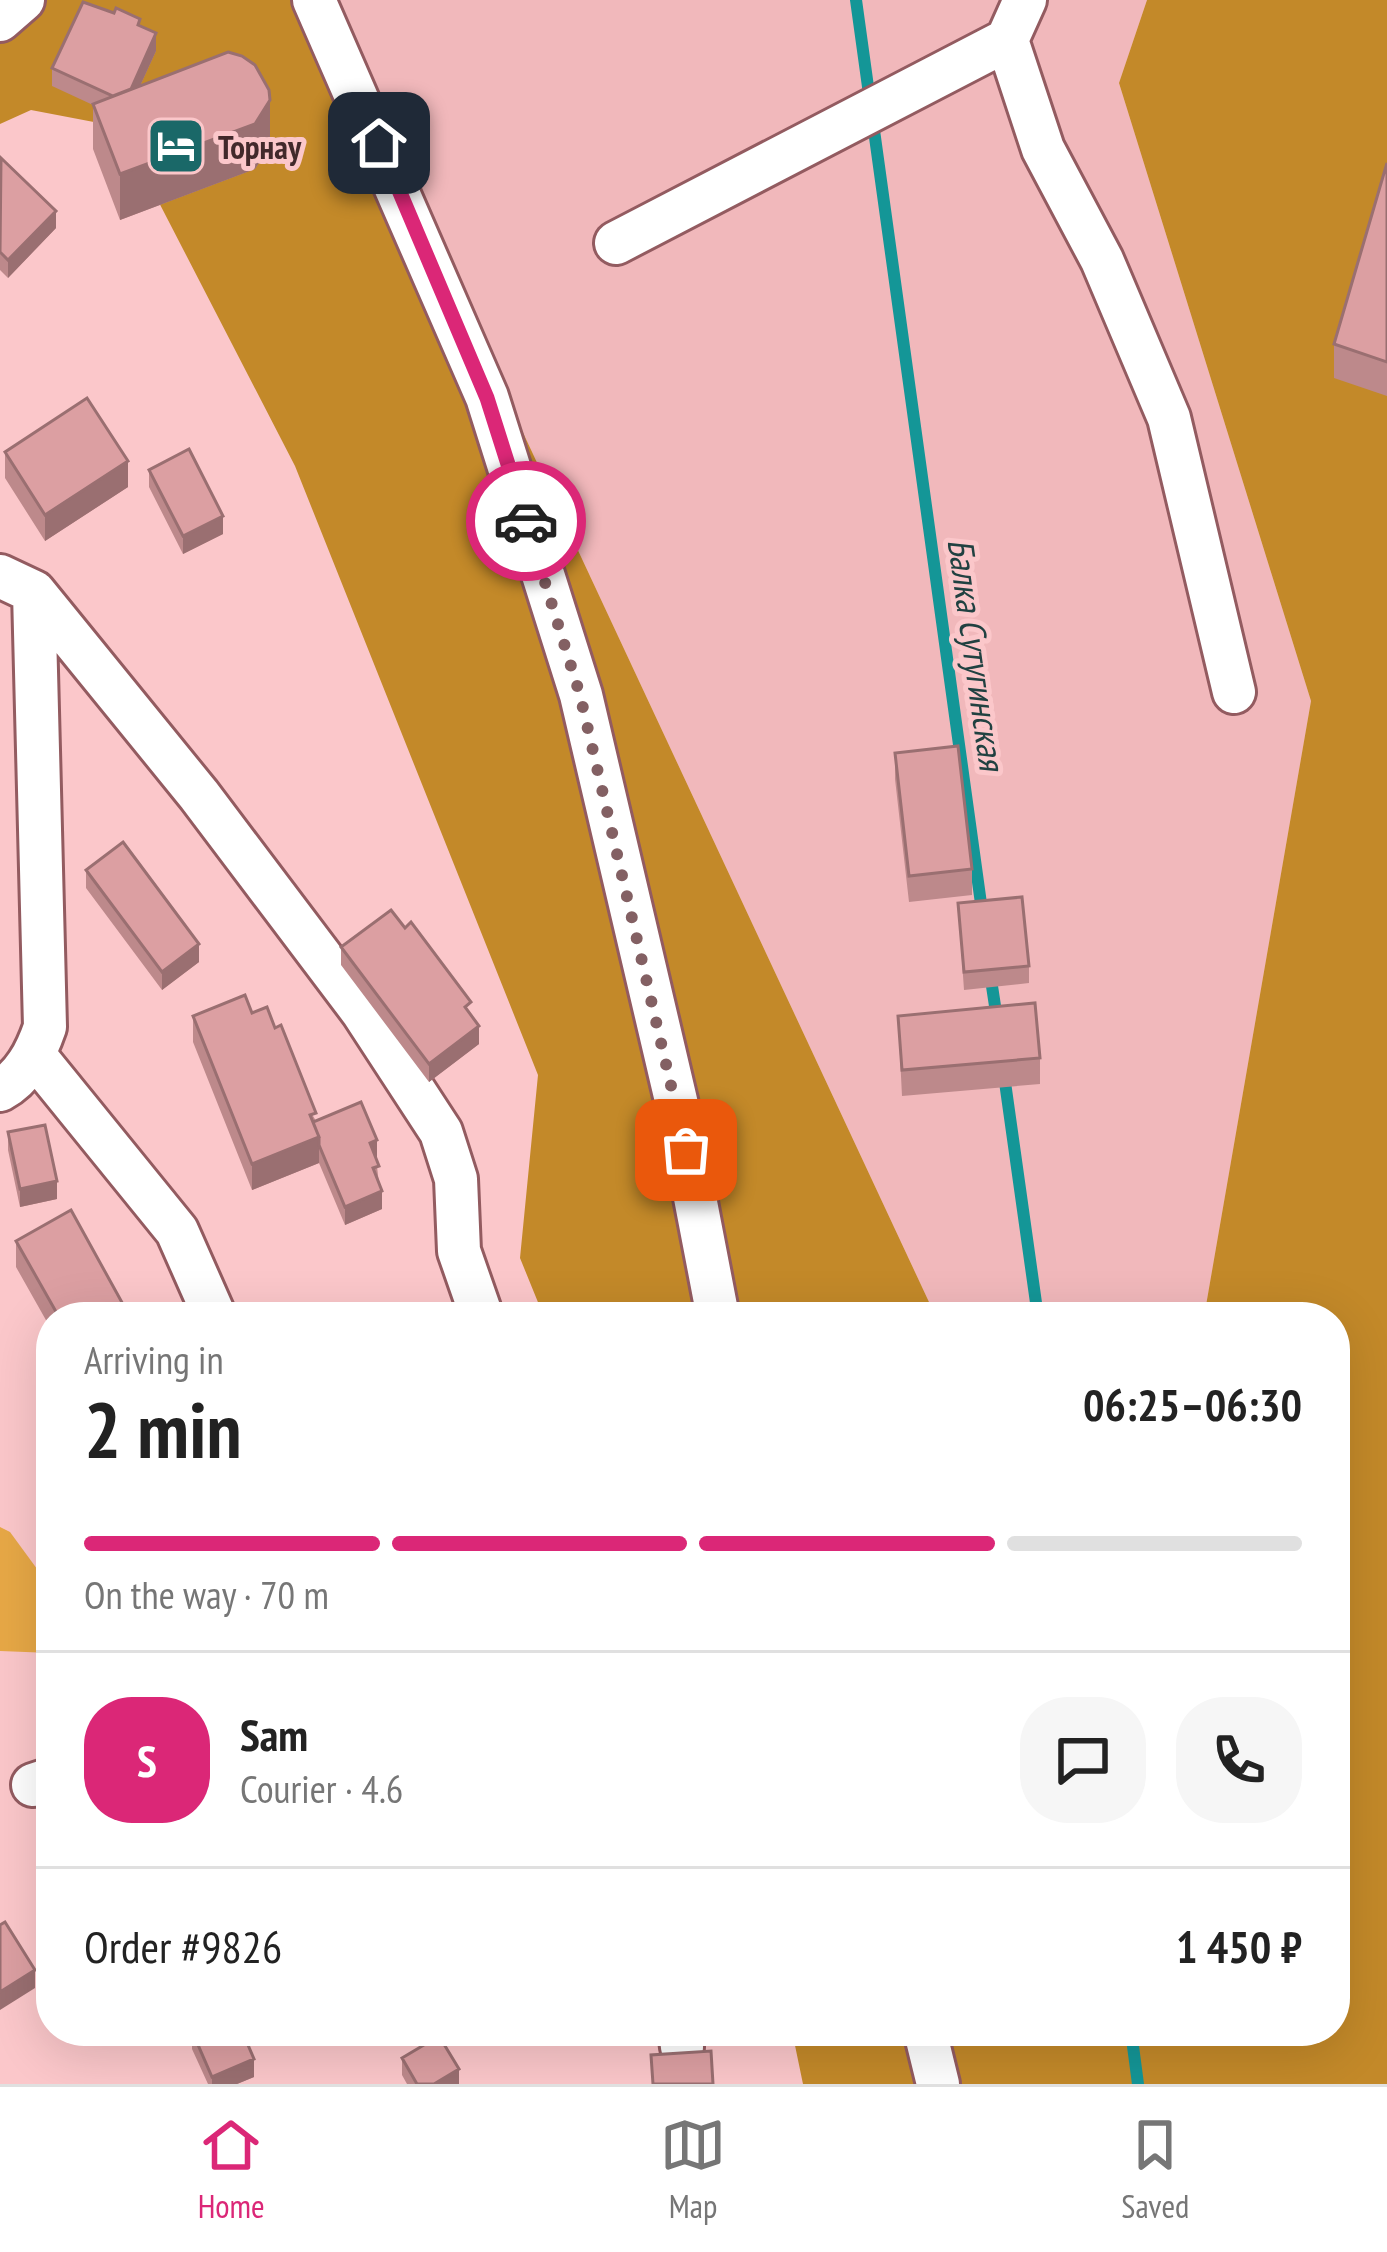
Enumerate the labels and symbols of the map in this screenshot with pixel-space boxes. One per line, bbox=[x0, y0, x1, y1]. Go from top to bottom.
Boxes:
pin bbox=[328, 92, 430, 194]
hotel icon: Торнау bbox=[145, 115, 207, 177]
place label: Торнау bbox=[218, 125, 302, 168]
courier bbox=[466, 461, 586, 581]
water label: Балка Сутугинская bbox=[938, 535, 1017, 776]
pin bbox=[635, 1099, 737, 1201]

